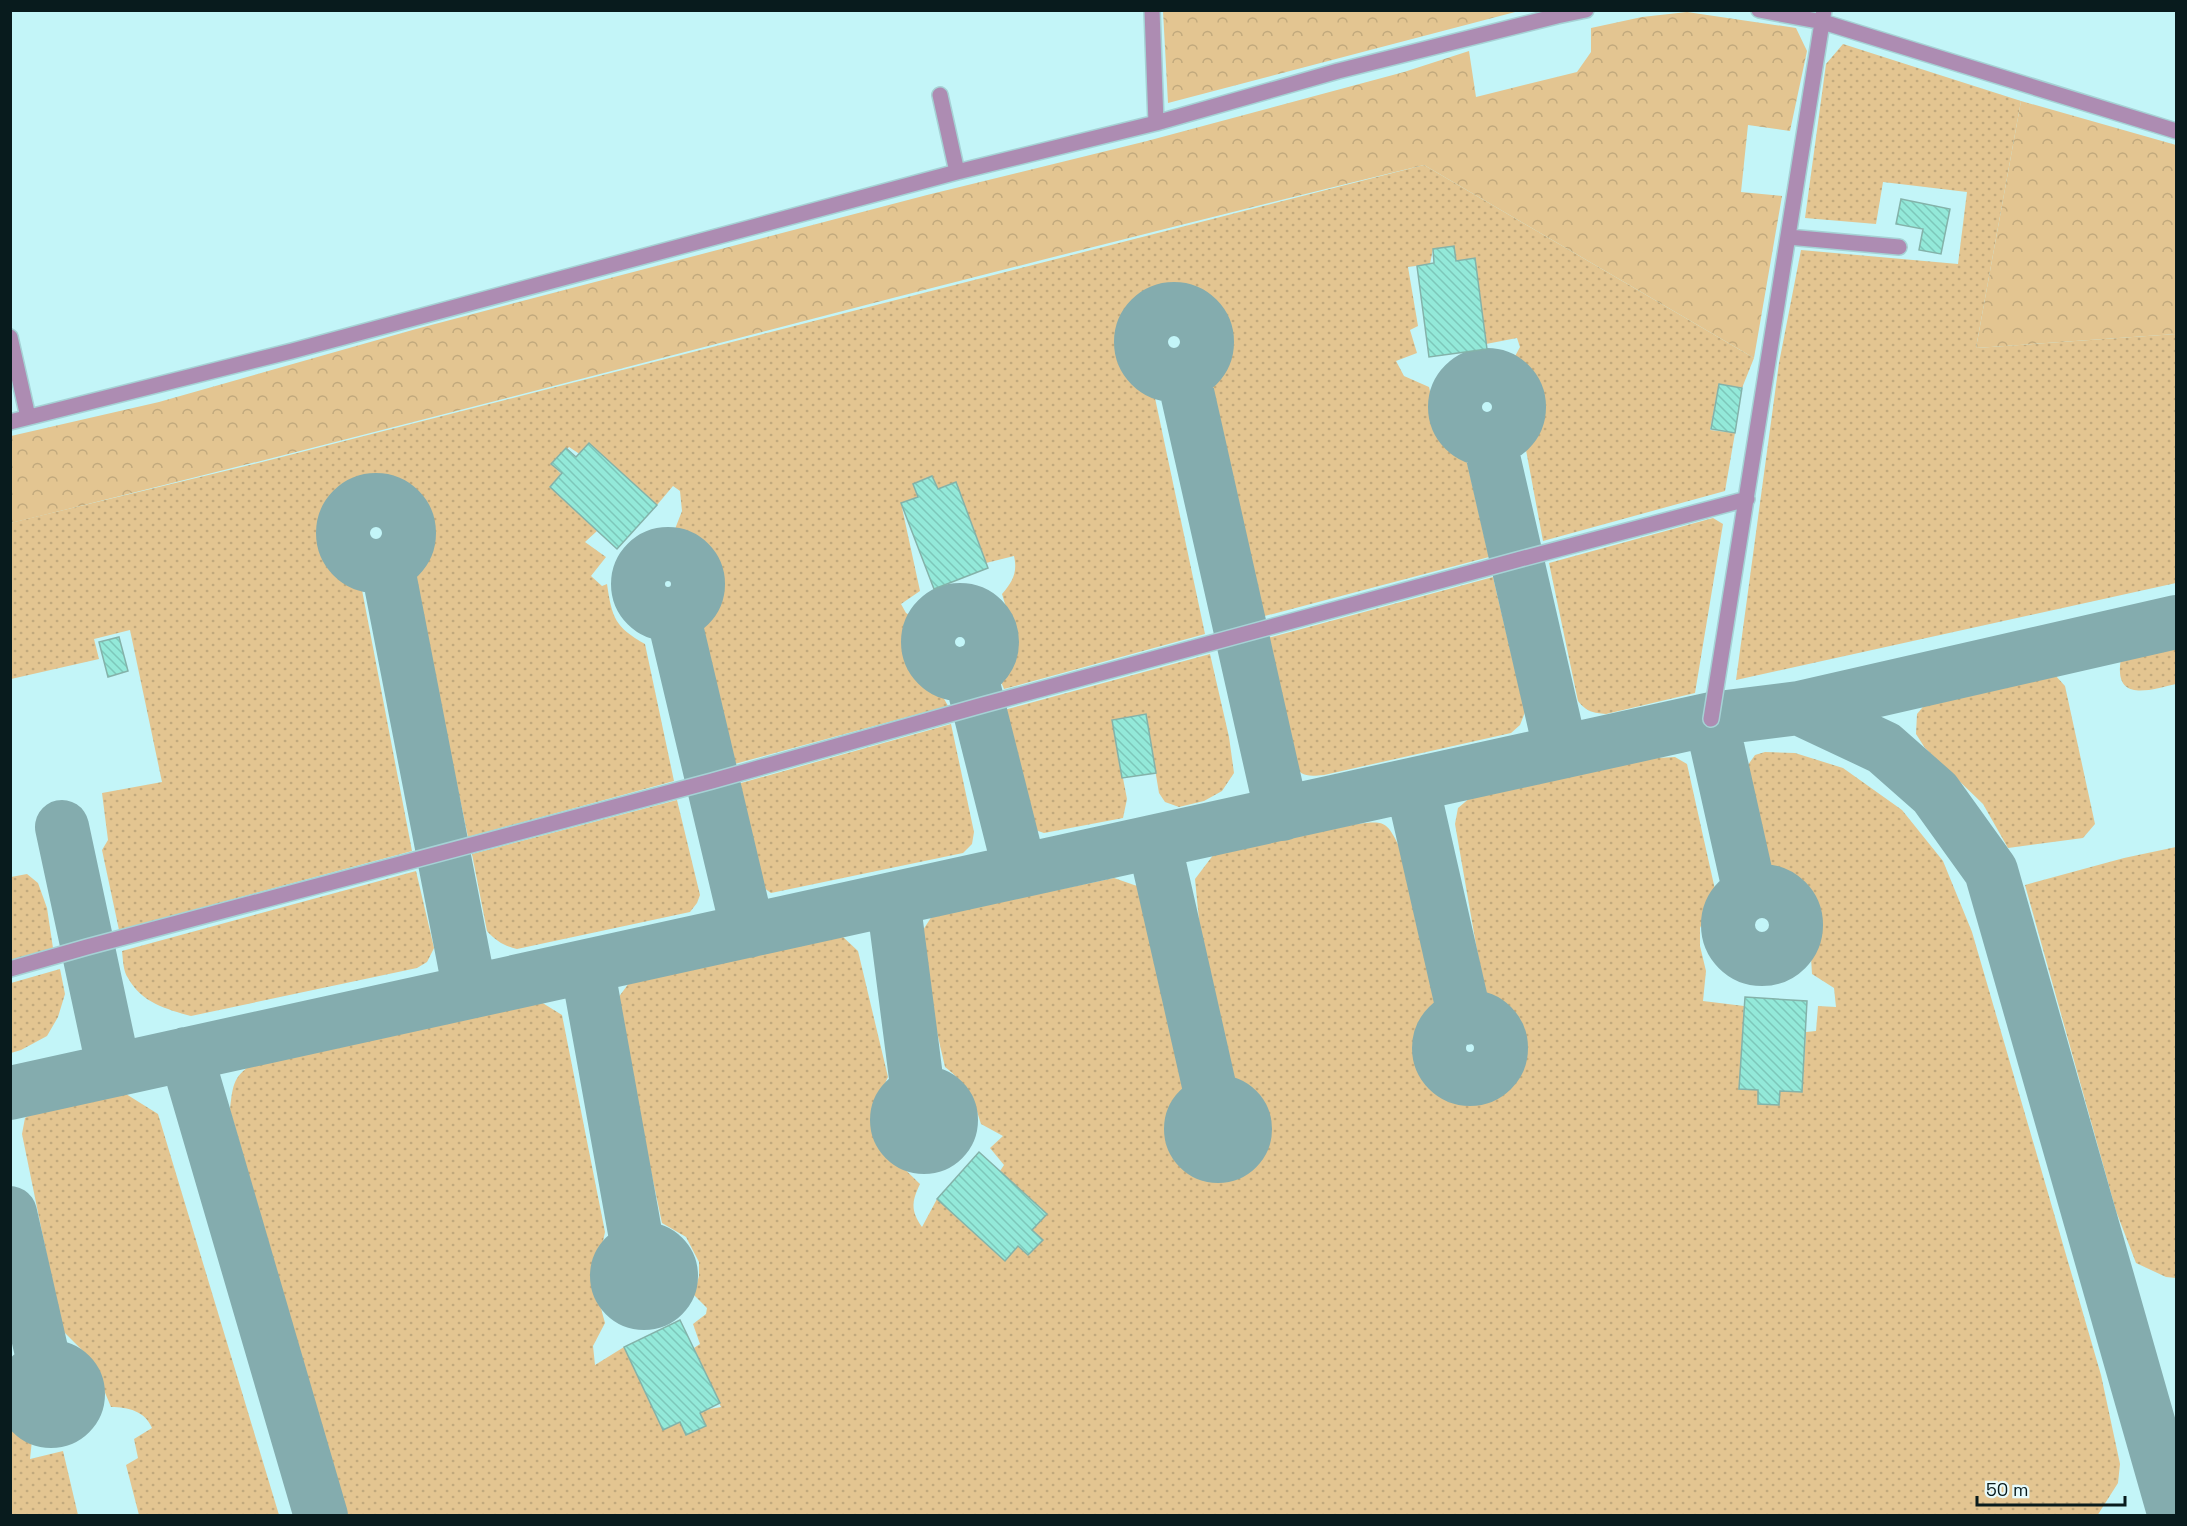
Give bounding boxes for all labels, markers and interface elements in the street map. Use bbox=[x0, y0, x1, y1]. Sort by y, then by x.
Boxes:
scale bar bbox=[1977, 1469, 2126, 1507]
text: 50 m bbox=[1986, 1478, 2028, 1501]

